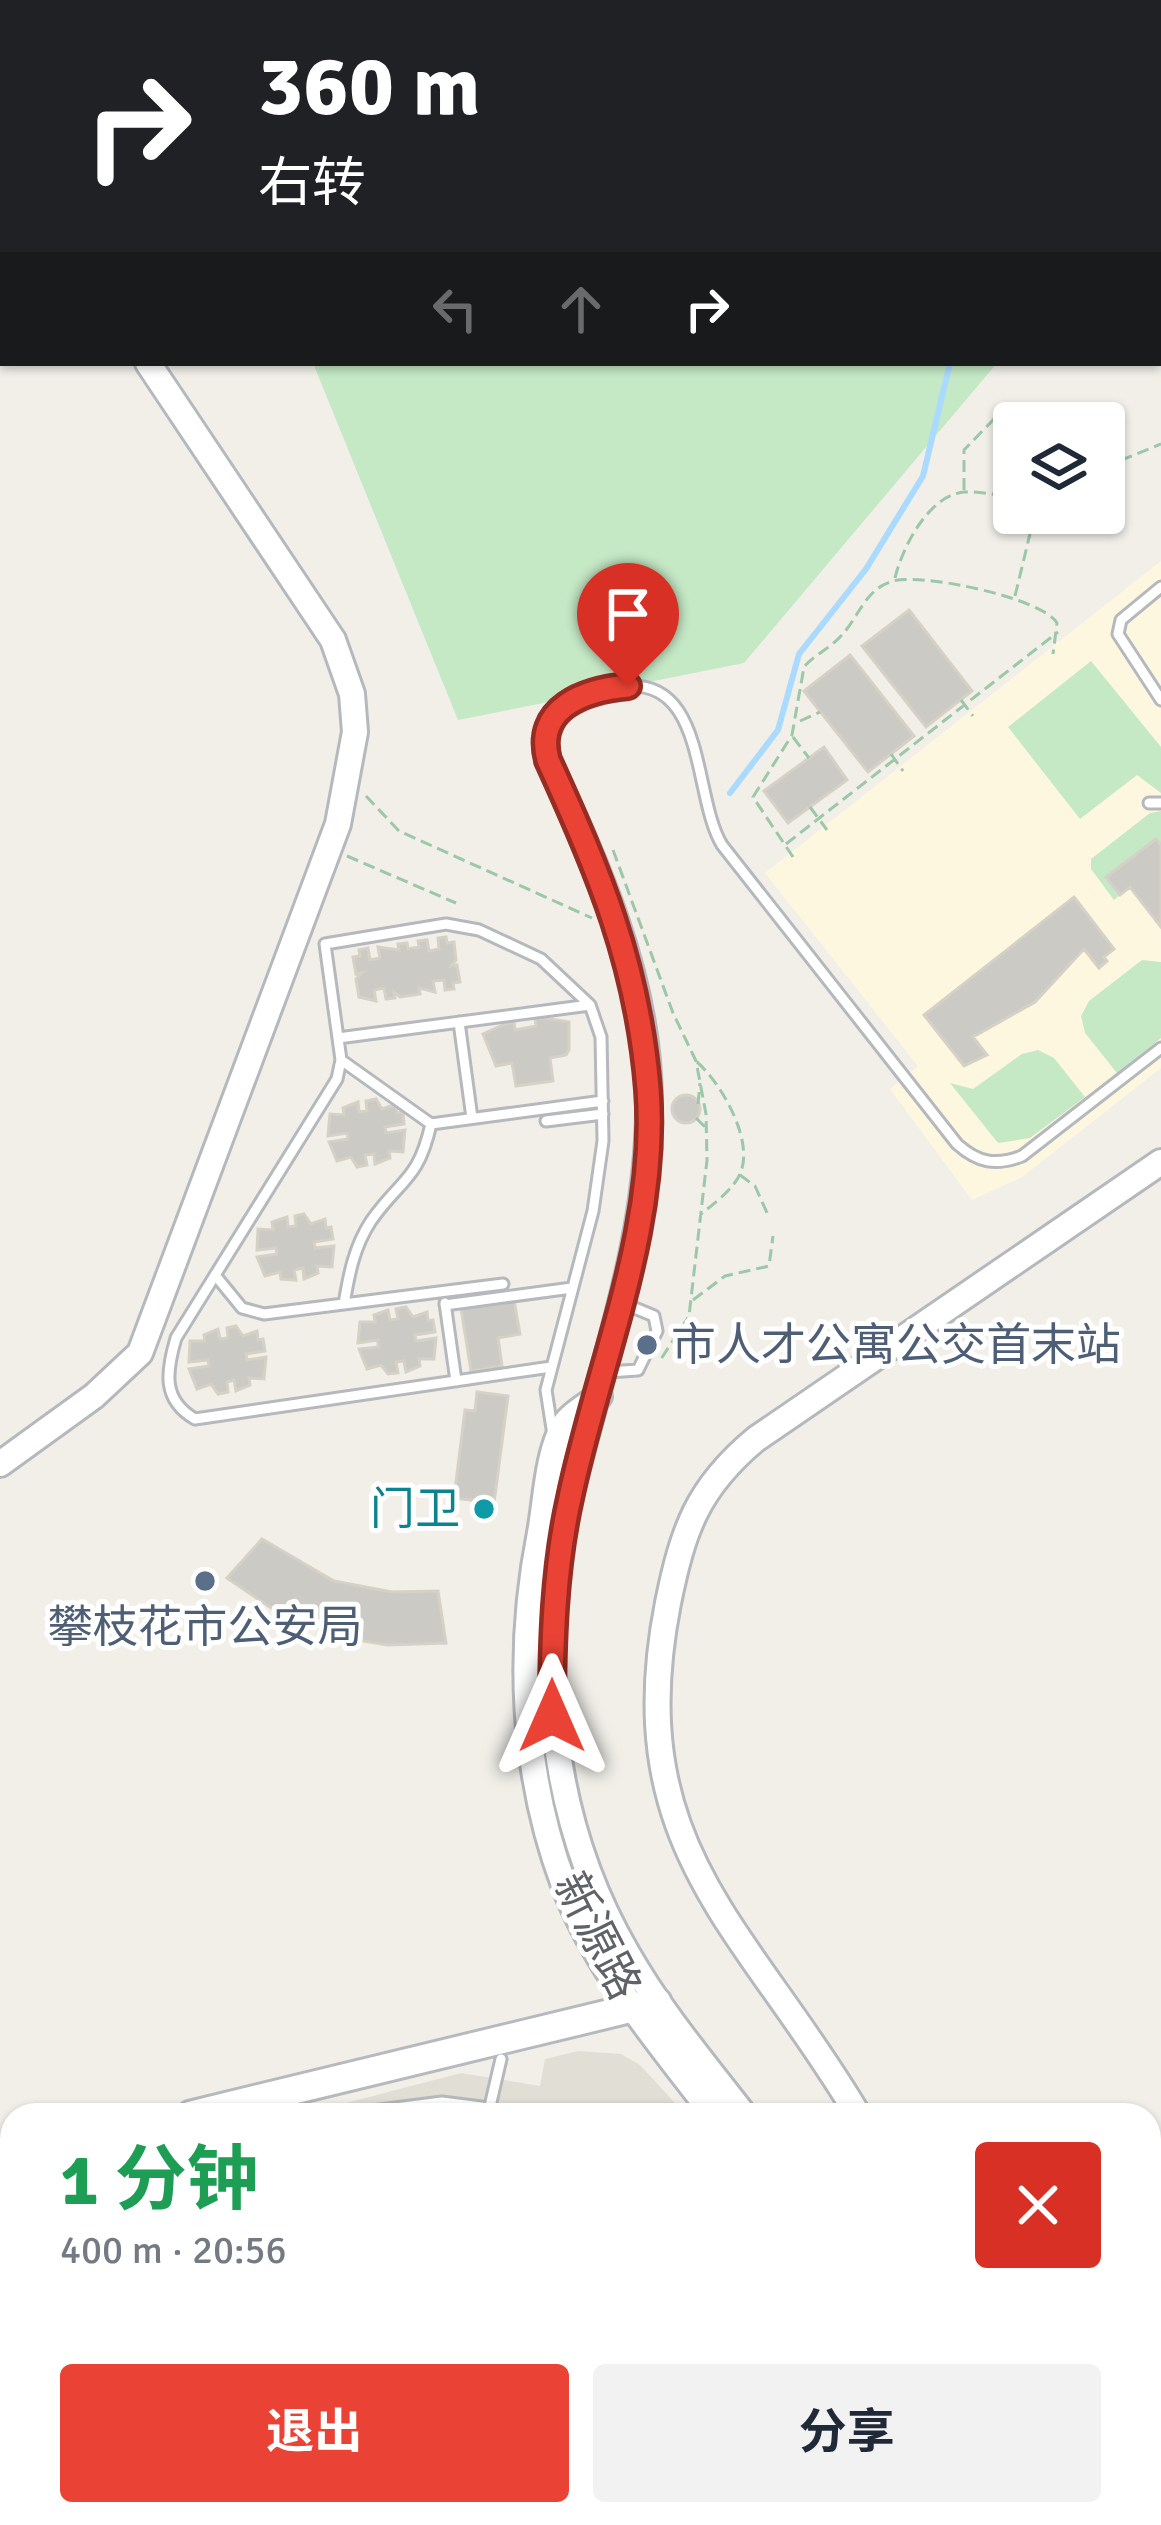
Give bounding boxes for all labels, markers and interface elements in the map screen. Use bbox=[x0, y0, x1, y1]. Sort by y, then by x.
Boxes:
text: 360 m bbox=[258, 35, 480, 139]
icon: right bbox=[60, 48, 216, 204]
text: 右转 bbox=[258, 150, 366, 217]
icon: left bbox=[422, 276, 488, 342]
icon: ahead bbox=[548, 276, 614, 342]
icon: right bbox=[674, 276, 740, 342]
map controls bbox=[993, 402, 1125, 534]
button: layers bbox=[993, 402, 1125, 534]
pin bbox=[577, 563, 679, 686]
icon: arrive bbox=[595, 581, 661, 647]
place label: 市人才公寓公交首末站 bbox=[671, 1318, 1121, 1373]
marker: 市人才公寓公交首末站 bbox=[634, 1332, 660, 1358]
place label: 门卫 bbox=[370, 1482, 460, 1537]
marker: 门卫 bbox=[471, 1496, 497, 1522]
marker: 攀枝花市公安局 bbox=[192, 1568, 218, 1594]
place label: 攀枝花市公安局 bbox=[47, 1600, 363, 1655]
position arrow bbox=[489, 1653, 615, 1779]
street label: 新源路 bbox=[542, 1863, 652, 2009]
text: 1 分钟 bbox=[60, 2136, 259, 2225]
button: close bbox=[975, 2142, 1101, 2268]
text: 400 m · 20:56 bbox=[60, 2226, 287, 2274]
button: 退出 bbox=[60, 2364, 569, 2502]
button: 分享 bbox=[593, 2364, 1101, 2502]

